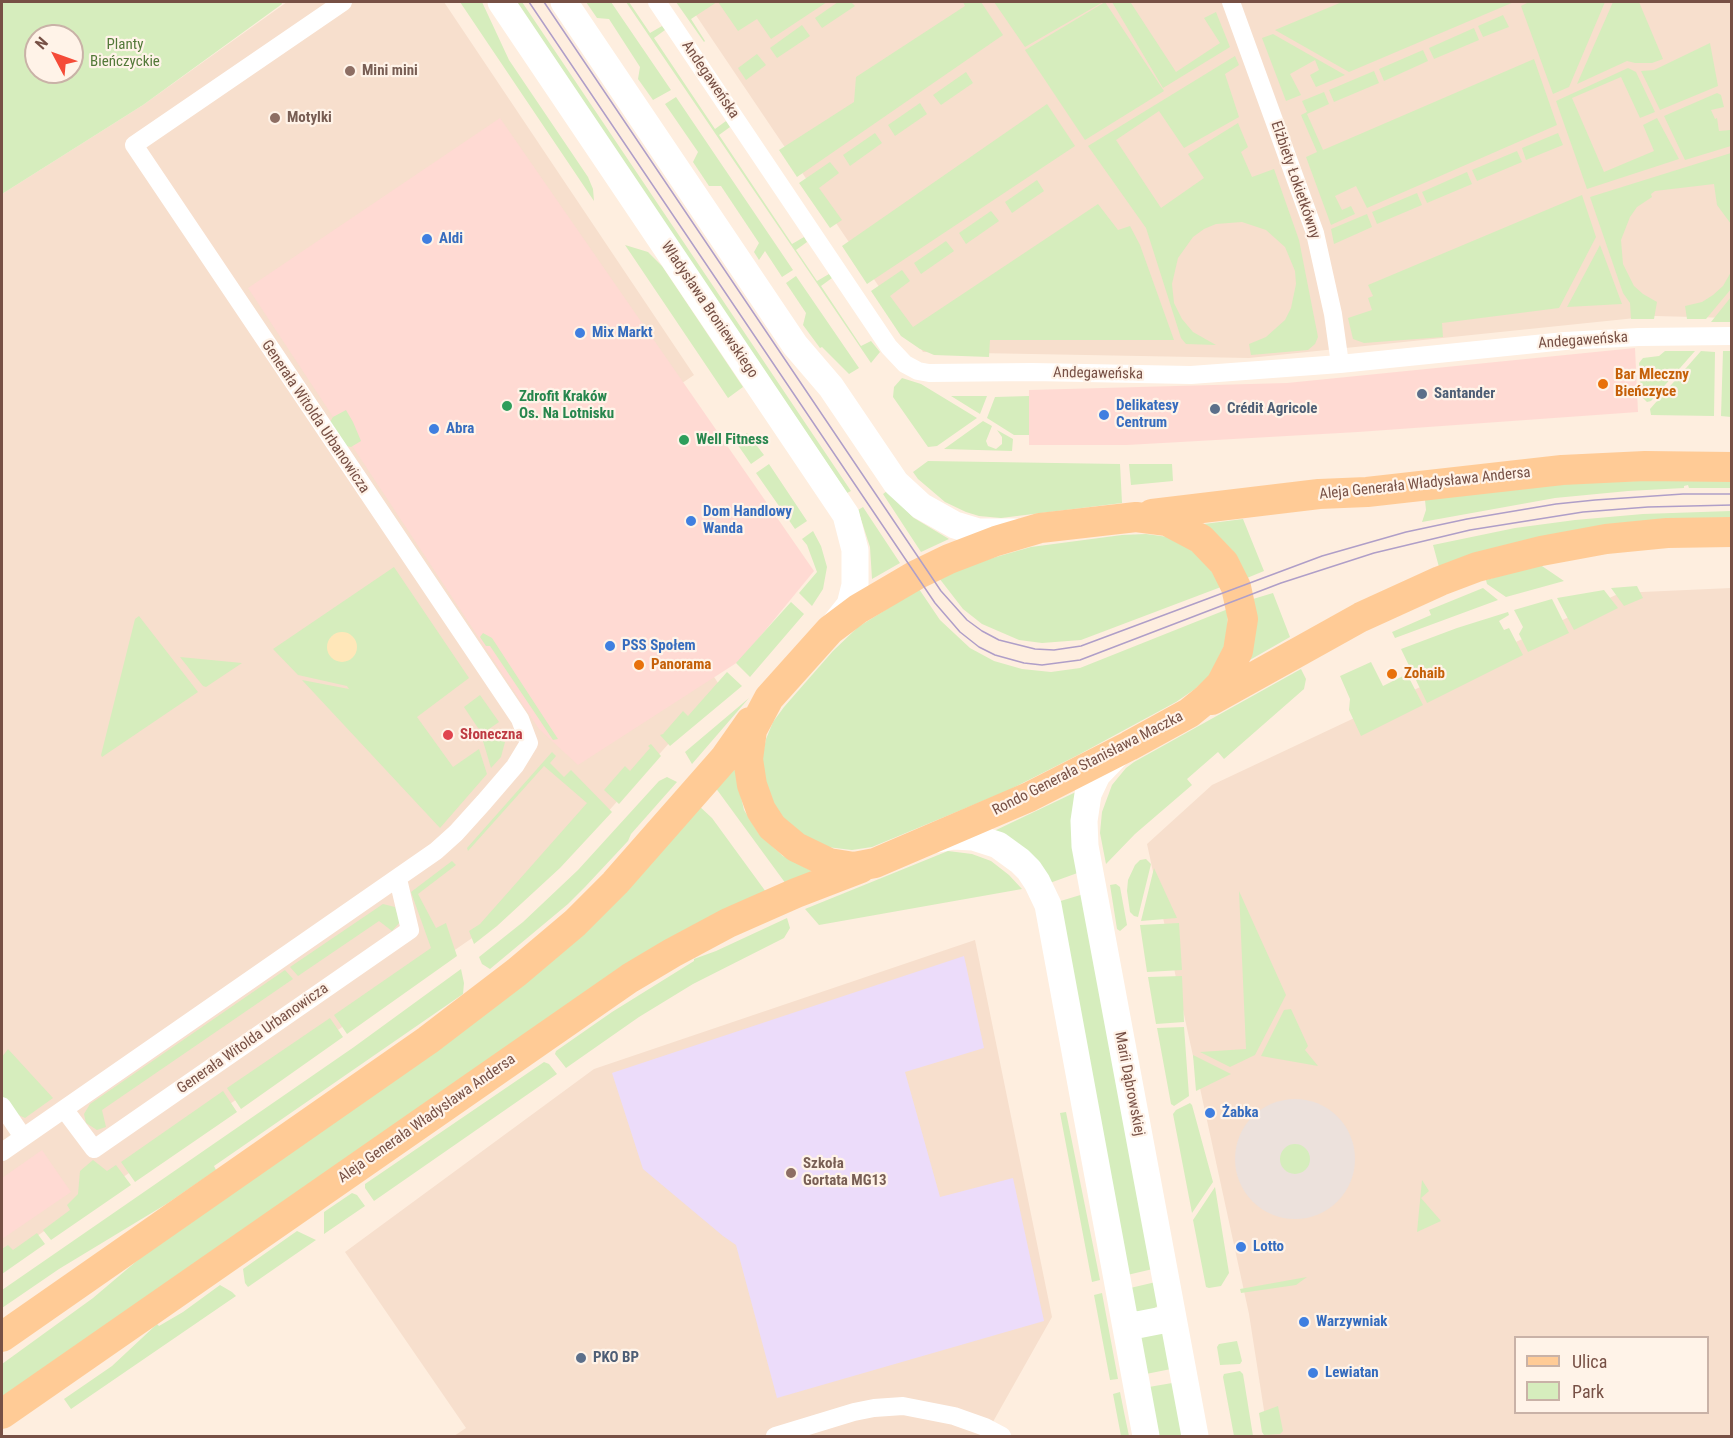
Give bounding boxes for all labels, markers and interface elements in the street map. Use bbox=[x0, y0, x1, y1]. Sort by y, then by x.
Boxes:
north arrow bbox=[24, 24, 84, 84]
text: N bbox=[31, 33, 52, 53]
park label: Planty Bieńczyckie bbox=[90, 36, 160, 71]
street label: Andegaweńska bbox=[677, 38, 743, 122]
place label: Mini mini bbox=[362, 62, 418, 80]
marker: Mini mini bbox=[343, 64, 357, 78]
place label: Motylki bbox=[287, 109, 332, 127]
marker: Motylki bbox=[268, 111, 282, 125]
street label: Elżbiety Łokietkówny bbox=[1266, 119, 1324, 241]
place label: Aldi bbox=[439, 230, 463, 248]
marker: Aldi bbox=[420, 232, 434, 246]
street label: Władysława Broniewskiego bbox=[657, 238, 761, 382]
place label: Mix Markt bbox=[592, 324, 653, 342]
marker: Mix Markt bbox=[573, 326, 587, 340]
street label: Andegaweńska bbox=[1538, 329, 1628, 353]
street label: Generała Witolda Urbanowicza bbox=[257, 337, 373, 497]
street label: Andegaweńska bbox=[1053, 364, 1143, 384]
place label: Bar Mleczny Bieńczyce bbox=[1615, 366, 1689, 401]
marker: Bar Mleczny Bieńczyce bbox=[1596, 377, 1610, 391]
place label: Santander bbox=[1434, 385, 1495, 403]
marker: Santander bbox=[1415, 387, 1429, 401]
place label: Zdrofit Kraków Os. Na Lotnisku bbox=[519, 388, 614, 423]
place label: Delikatesy Centrum bbox=[1116, 397, 1179, 432]
marker: Zdrofit Kraków Os. Na Lotnisku bbox=[500, 399, 514, 413]
place label: Crédit Agricole bbox=[1227, 400, 1317, 418]
marker: Crédit Agricole bbox=[1208, 402, 1222, 416]
marker: Delikatesy Centrum bbox=[1097, 408, 1111, 422]
place label: Abra bbox=[446, 420, 474, 438]
marker: Abra bbox=[427, 422, 441, 436]
place label: Well Fitness bbox=[696, 431, 769, 449]
marker: Well Fitness bbox=[677, 433, 691, 447]
street label: Aleja Generała Władysława Andersa bbox=[1318, 464, 1532, 504]
place label: Dom Handlowy Wanda bbox=[703, 503, 792, 538]
marker: Dom Handlowy Wanda bbox=[684, 514, 698, 528]
place label: PSS Społem bbox=[622, 637, 696, 655]
marker: PSS Społem bbox=[603, 639, 617, 653]
place label: Panorama bbox=[651, 656, 711, 674]
marker: Panorama bbox=[632, 658, 646, 672]
place label: Zohaib bbox=[1404, 665, 1445, 683]
marker: Zohaib bbox=[1385, 667, 1399, 681]
street label: Rondo Generała Stanisława Maczka bbox=[990, 708, 1186, 820]
place label: Słoneczna bbox=[460, 726, 523, 744]
marker: Słoneczna bbox=[441, 728, 455, 742]
street label: Generała Witolda Urbanowicza bbox=[174, 980, 332, 1098]
street label: Marii Dąbrowskiej bbox=[1110, 1030, 1148, 1138]
street label: Aleja Generała Władysława Andersa bbox=[335, 1051, 519, 1187]
place label: Żabka bbox=[1222, 1104, 1259, 1122]
marker: Żabka bbox=[1203, 1106, 1217, 1120]
place label: Szkoła Gortata MG13 bbox=[803, 1155, 887, 1190]
marker: Szkoła Gortata MG13 bbox=[784, 1166, 798, 1180]
place label: Lotto bbox=[1253, 1238, 1284, 1256]
marker: Lotto bbox=[1234, 1240, 1248, 1254]
place label: Warzywniak bbox=[1316, 1313, 1387, 1331]
marker: Warzywniak bbox=[1297, 1315, 1311, 1329]
legend bbox=[1514, 1336, 1709, 1414]
place label: PKO BP bbox=[593, 1349, 639, 1367]
marker: PKO BP bbox=[574, 1351, 588, 1365]
text: Ulica bbox=[1572, 1351, 1607, 1372]
place label: Lewiatan bbox=[1325, 1364, 1379, 1382]
marker: Lewiatan bbox=[1306, 1366, 1320, 1380]
text: Park bbox=[1572, 1381, 1604, 1402]

